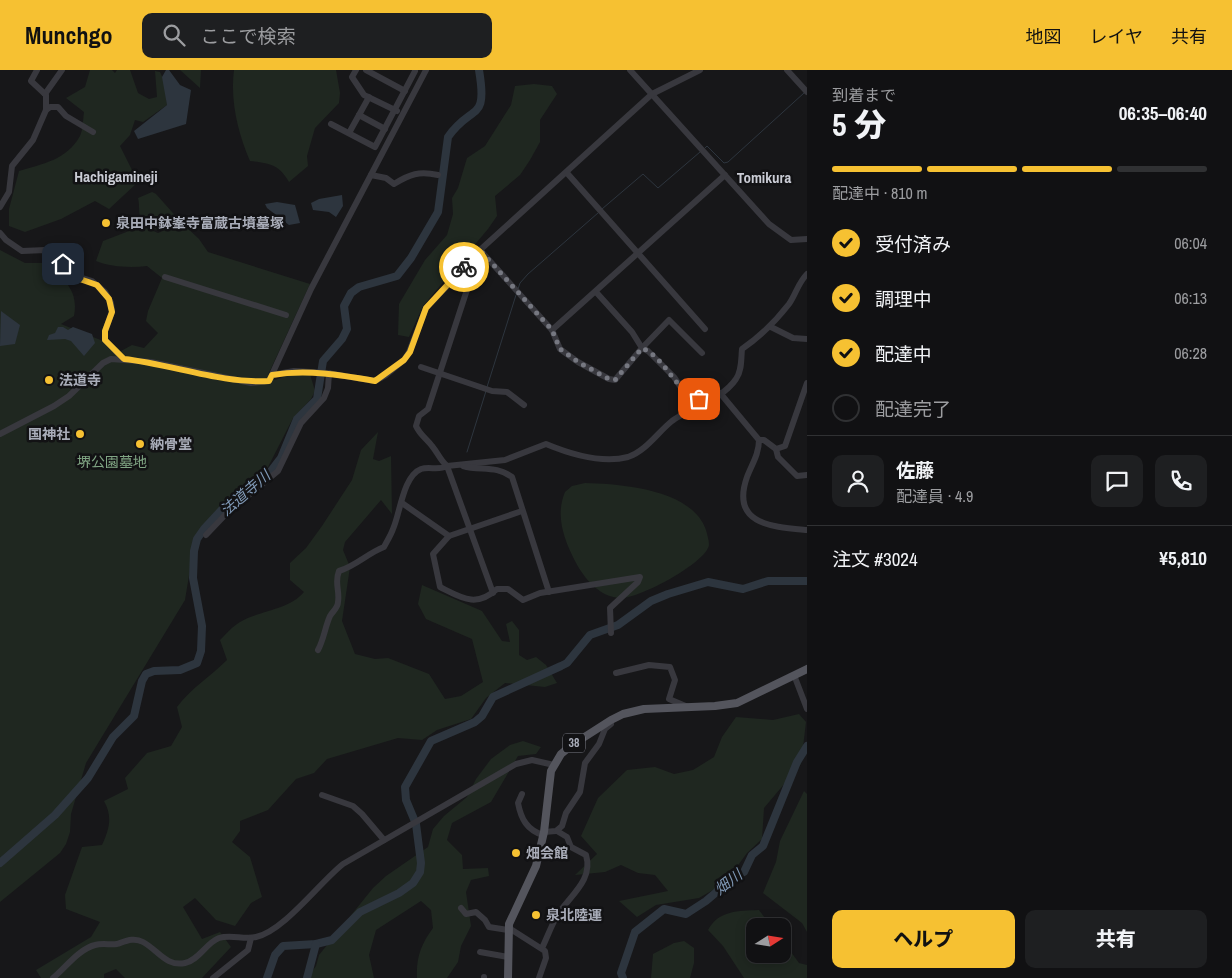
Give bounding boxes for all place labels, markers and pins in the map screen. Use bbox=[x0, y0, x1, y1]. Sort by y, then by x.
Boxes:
place label: 泉田中鉢峯寺富蔵古墳墓塚 bbox=[116, 214, 284, 232]
marker: 泉田中鉢峯寺富蔵古墳墓塚 bbox=[100, 217, 112, 229]
pin bbox=[42, 243, 84, 285]
place label: 法道寺 bbox=[59, 371, 101, 389]
marker: 法道寺 bbox=[43, 374, 55, 386]
pin bbox=[678, 378, 720, 420]
place label: 国神社 bbox=[28, 425, 70, 443]
marker: 国神社 bbox=[74, 428, 86, 440]
place label: 納骨堂 bbox=[150, 435, 192, 453]
marker: 納骨堂 bbox=[134, 438, 146, 450]
place label: 畑会館 bbox=[526, 844, 568, 862]
marker: 畑会館 bbox=[510, 847, 522, 859]
place label: 泉北陸運 bbox=[546, 906, 602, 924]
marker: 泉北陸運 bbox=[530, 909, 542, 921]

